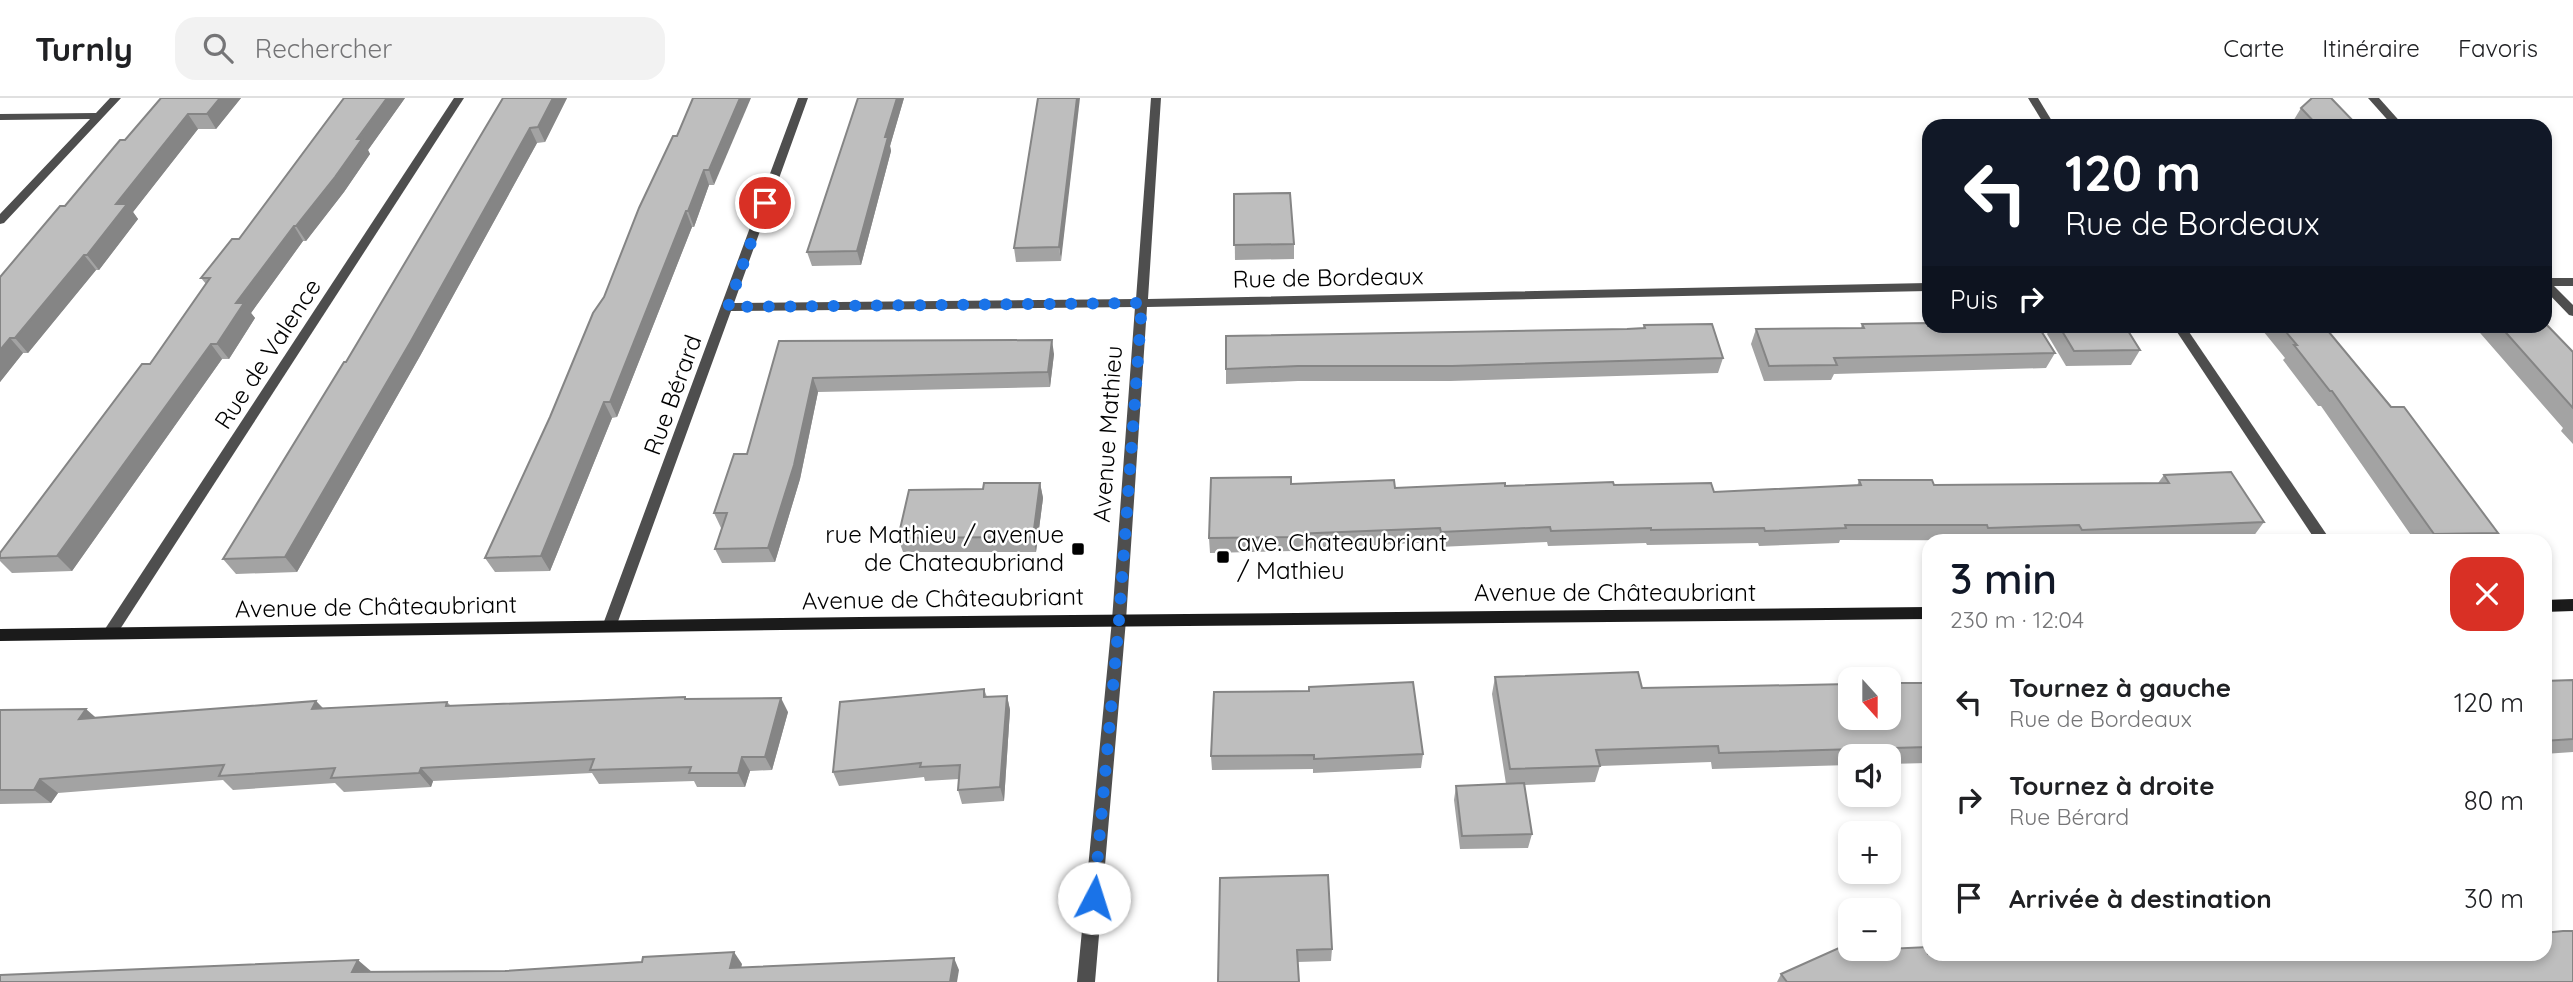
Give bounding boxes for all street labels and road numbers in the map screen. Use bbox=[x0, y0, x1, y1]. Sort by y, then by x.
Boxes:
street label: Rue de Bordeaux bbox=[1232, 260, 1424, 294]
street label: Rue de Valence bbox=[207, 273, 327, 434]
street label: Rue Bérard bbox=[636, 331, 708, 459]
street label: Avenue Mathieu bbox=[1086, 345, 1128, 523]
street label: Avenue de Châteaubriant bbox=[1474, 577, 1756, 607]
street label: Avenue de Châteaubriant bbox=[802, 581, 1084, 615]
street label: Avenue de Châteaubriant bbox=[235, 589, 517, 623]

